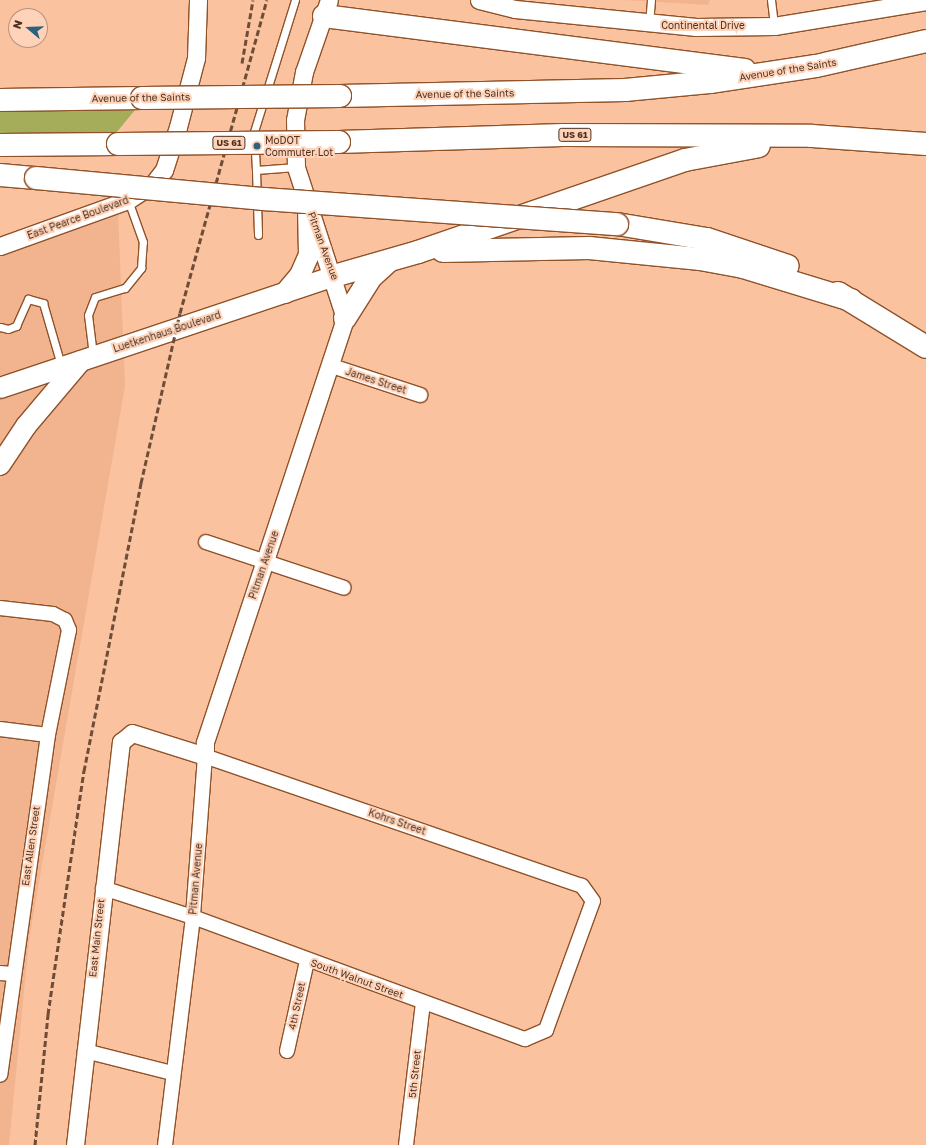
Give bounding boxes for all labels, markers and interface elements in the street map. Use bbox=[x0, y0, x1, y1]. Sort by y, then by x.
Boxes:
north arrow bbox=[8, 8, 48, 48]
text: N bbox=[10, 18, 25, 30]
street label: Continental Drive bbox=[661, 20, 745, 32]
street label: Avenue of the Saints bbox=[738, 56, 838, 84]
street label: Avenue of the Saints bbox=[416, 87, 514, 101]
street label: Avenue of the Saints bbox=[92, 91, 190, 105]
road number: US 61 bbox=[558, 128, 592, 142]
place label: MoDOT Commuter Lot bbox=[265, 134, 333, 158]
road number: US 61 bbox=[212, 136, 246, 150]
marker: MoDOT Commuter Lot bbox=[252, 141, 262, 151]
street label: East Pearce Boulevard bbox=[26, 194, 130, 242]
street label: Pitman Avenue bbox=[305, 210, 341, 282]
street label: Luetkenhaus Boulevard bbox=[112, 309, 222, 355]
street label: James Street bbox=[344, 366, 408, 396]
street label: Pitman Avenue bbox=[247, 529, 281, 601]
street label: East Allen Street bbox=[19, 805, 43, 887]
street label: Kohrs Street bbox=[367, 807, 427, 837]
street label: Pitman Avenue bbox=[187, 843, 205, 915]
street label: East Main Street bbox=[87, 898, 107, 978]
street label: South Walnut Street bbox=[309, 957, 405, 1001]
street label: 4th Street bbox=[286, 981, 308, 1031]
street label: 5th Street bbox=[407, 1049, 423, 1099]

